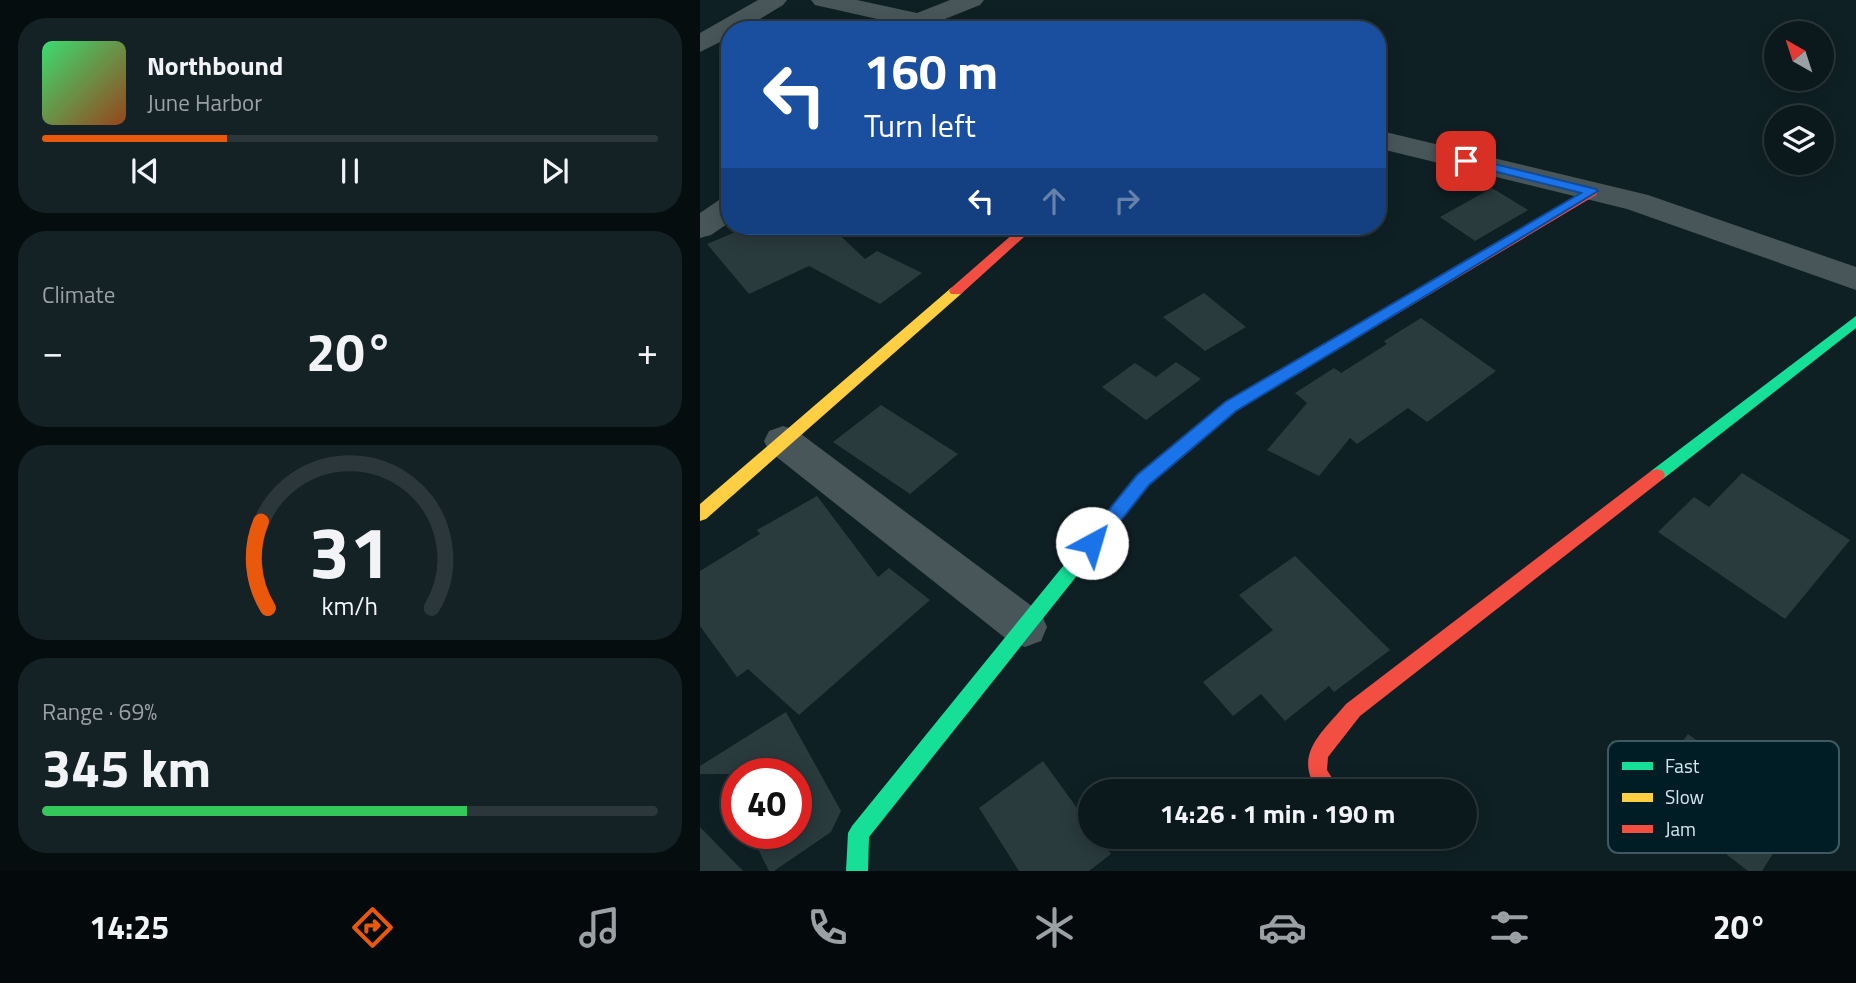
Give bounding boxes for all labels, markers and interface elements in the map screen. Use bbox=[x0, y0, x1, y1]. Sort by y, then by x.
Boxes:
north arrow bbox=[1764, 21, 1834, 91]
map controls bbox=[1764, 21, 1834, 175]
text: 160 m bbox=[864, 33, 998, 108]
text: Northbound bbox=[147, 46, 283, 85]
icon: left bbox=[749, 49, 840, 140]
text: June Harbor bbox=[147, 85, 262, 120]
text: Turn left bbox=[864, 101, 976, 149]
button: layers bbox=[1764, 105, 1834, 175]
pin bbox=[1436, 131, 1496, 191]
icon: arrive bbox=[1447, 142, 1485, 180]
icon: previous bbox=[126, 152, 164, 190]
icon: pause bbox=[331, 152, 369, 190]
icon: next bbox=[536, 152, 574, 190]
icon: left bbox=[962, 182, 1000, 220]
icon: ahead bbox=[1035, 182, 1073, 220]
icon: right bbox=[1108, 182, 1146, 220]
text: Climate bbox=[42, 277, 115, 312]
text: 20° bbox=[306, 312, 394, 391]
text: − bbox=[42, 322, 63, 380]
text: + bbox=[637, 322, 658, 380]
text: 31 bbox=[309, 497, 391, 607]
position arrow bbox=[1055, 506, 1129, 580]
text: km/h bbox=[322, 587, 378, 625]
text: Range · 69% bbox=[42, 694, 157, 729]
text: 345 km bbox=[42, 728, 211, 807]
legend bbox=[1608, 741, 1839, 853]
text: Fast bbox=[1665, 751, 1700, 780]
speed limit sign: 40 bbox=[721, 758, 812, 849]
text: Slow bbox=[1665, 782, 1704, 811]
text: 14:26 · 1 min · 190 m bbox=[1160, 794, 1395, 833]
text: Jam bbox=[1665, 814, 1696, 843]
text: 14:25 bbox=[89, 903, 169, 951]
icon: directions bbox=[348, 903, 397, 952]
icon: music bbox=[575, 903, 624, 952]
icon: phone bbox=[803, 903, 852, 952]
icon: climate bbox=[1030, 903, 1079, 952]
icon: car bbox=[1258, 903, 1307, 952]
icon: filters bbox=[1485, 903, 1534, 952]
text: 20° bbox=[1713, 903, 1767, 951]

